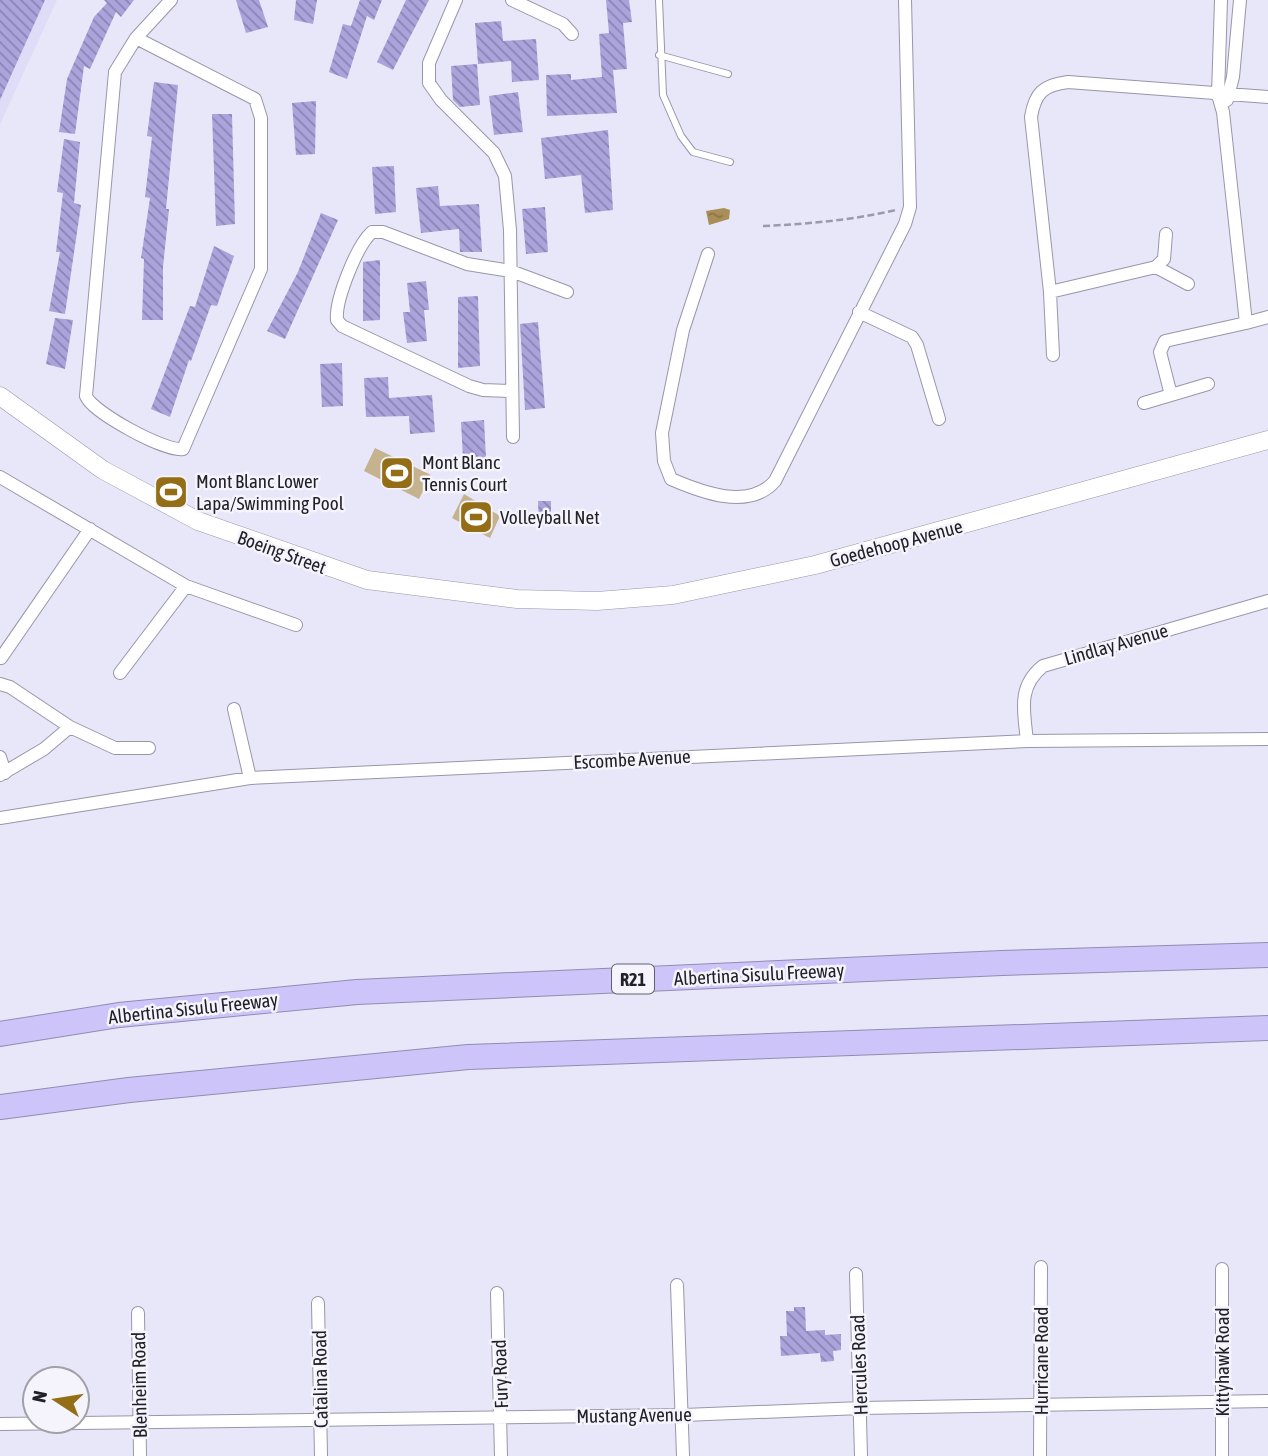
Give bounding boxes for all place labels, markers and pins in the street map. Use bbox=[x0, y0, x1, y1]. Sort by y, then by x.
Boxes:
place label: Mont Blanc Tennis Court bbox=[422, 451, 507, 495]
sports icon: Mont Blanc Tennis Court bbox=[378, 454, 416, 492]
place label: Mont Blanc Lower Lapa/Swimming Pool bbox=[196, 470, 344, 514]
sports icon: Mont Blanc Lower Lapa/Swimming Pool bbox=[152, 473, 190, 511]
sports icon: Volleyball Net bbox=[457, 498, 495, 536]
place label: Volleyball Net bbox=[500, 506, 600, 528]

